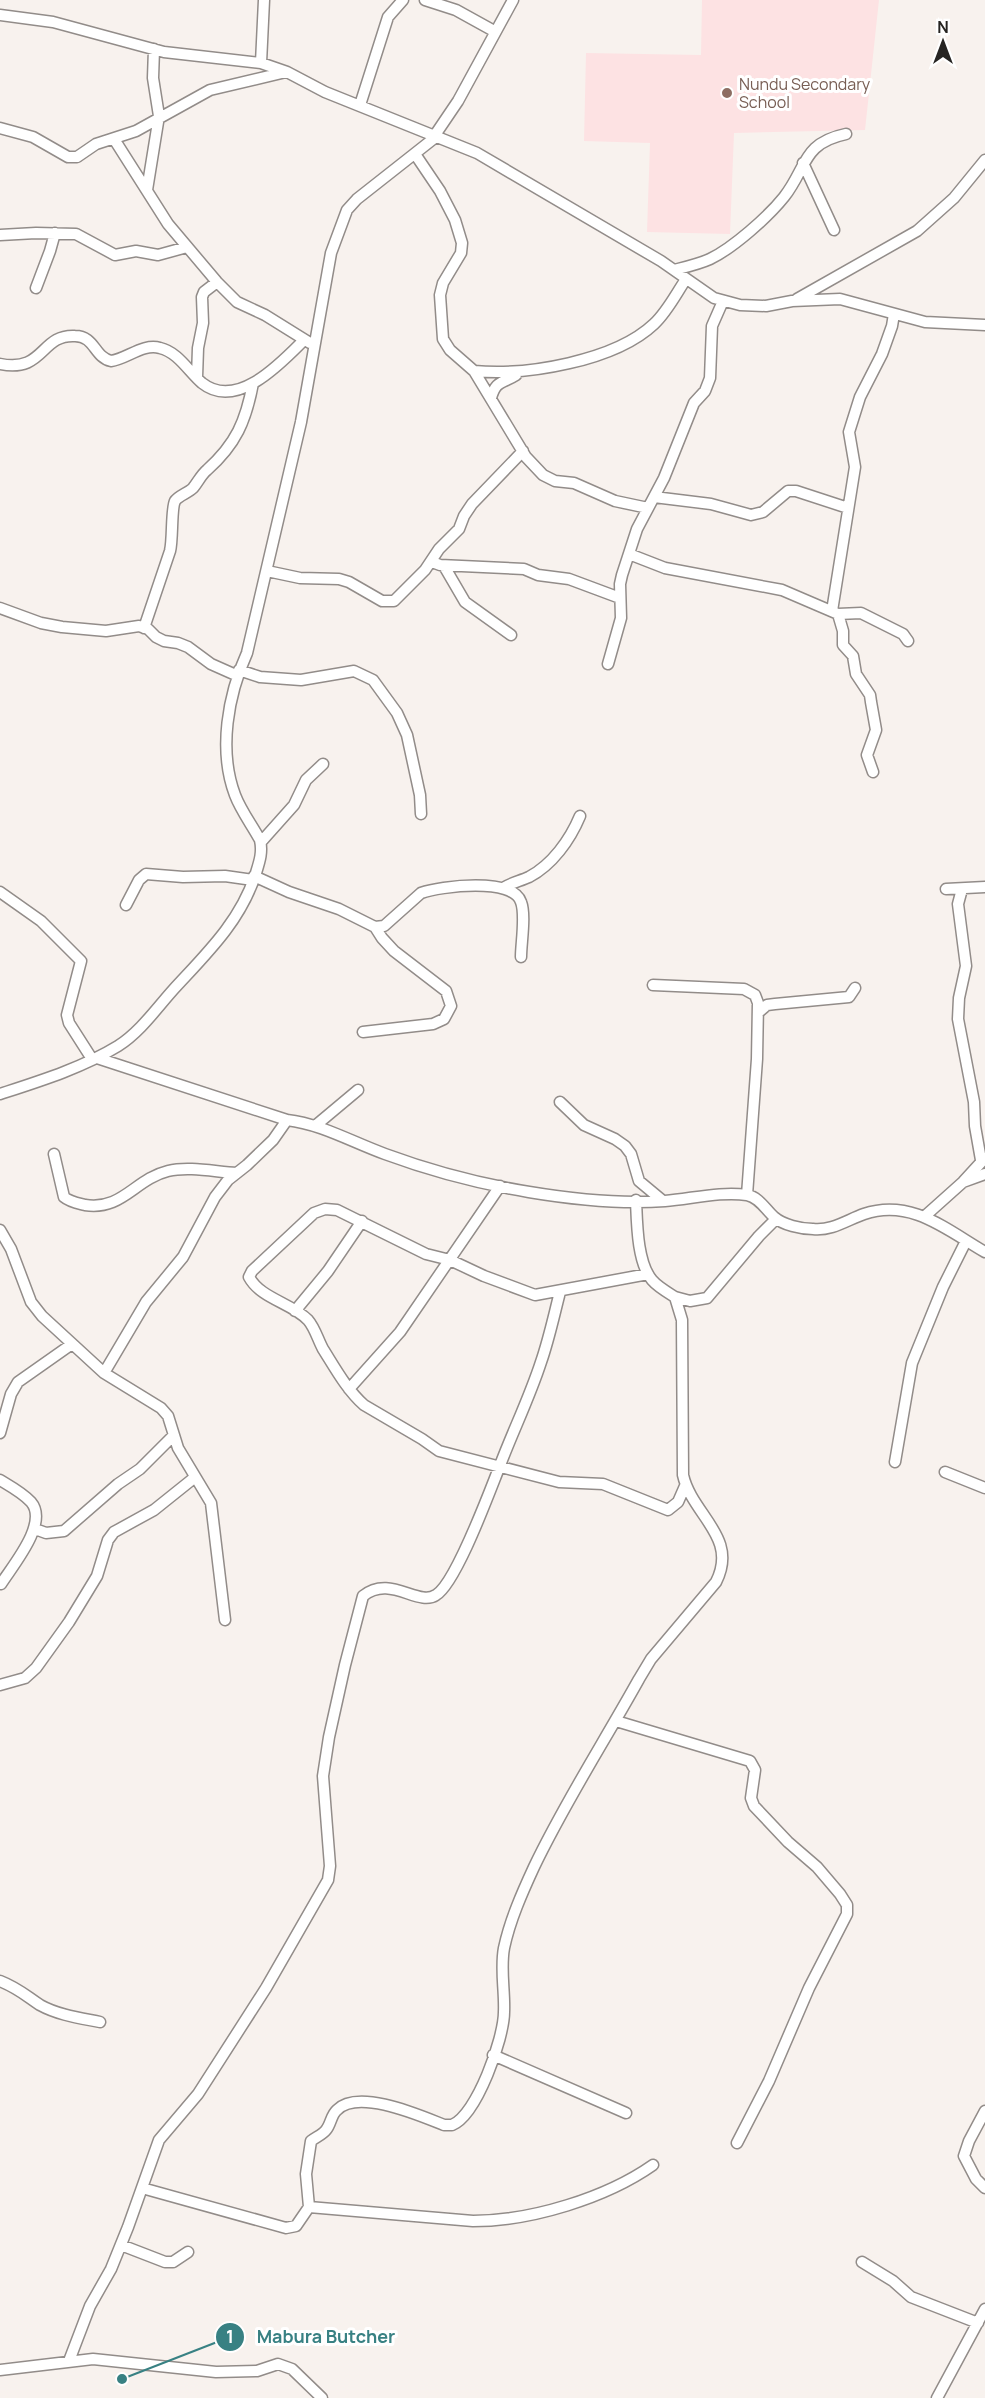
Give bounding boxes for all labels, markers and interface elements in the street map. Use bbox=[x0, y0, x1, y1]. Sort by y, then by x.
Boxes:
north arrow bbox=[913, 12, 973, 72]
text: N bbox=[937, 16, 949, 38]
place label: Nundu Secondary School bbox=[739, 73, 871, 113]
marker: Nundu Secondary School bbox=[720, 86, 734, 100]
callout: Mabura Butcher bbox=[215, 2319, 408, 2355]
text: 1 bbox=[226, 2324, 234, 2348]
text: Mabura Butcher bbox=[257, 2324, 395, 2348]

